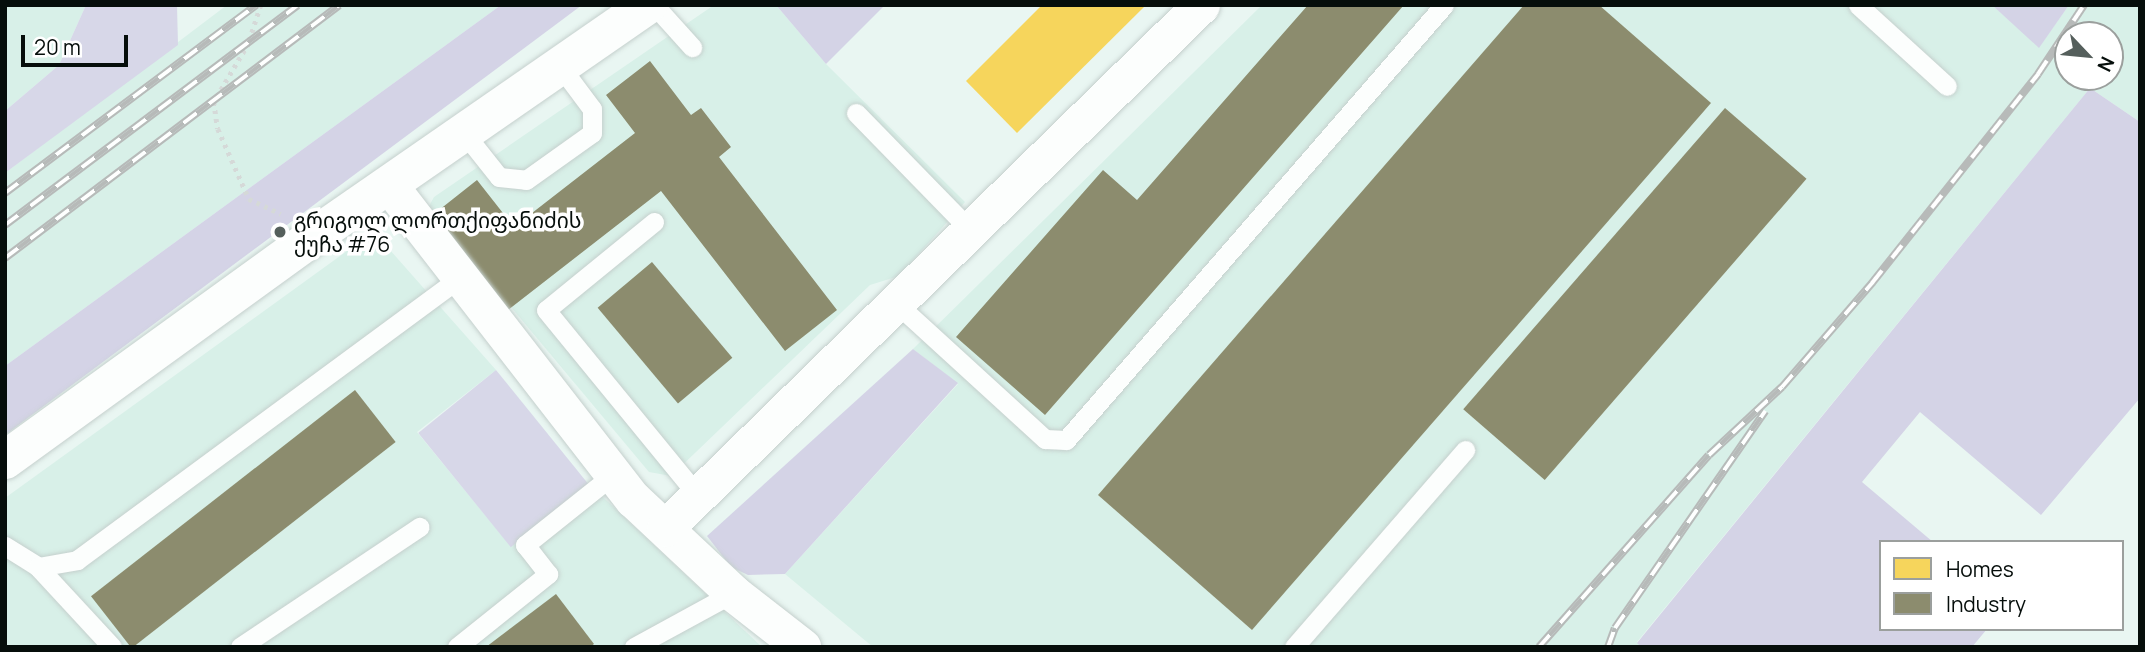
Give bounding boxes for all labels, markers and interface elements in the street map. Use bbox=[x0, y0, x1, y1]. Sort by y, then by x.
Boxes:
scale bar bbox=[24, 21, 131, 65]
north arrow bbox=[2054, 21, 2124, 91]
text: 20 m bbox=[34, 33, 81, 61]
text: N bbox=[2091, 52, 2121, 76]
place label: გრიგოლ ლორთქიფანიძის ქუჩა #76 bbox=[294, 207, 581, 257]
marker: გრიგოლ ლორთქიფანიძის ქუჩა #76 bbox=[272, 224, 288, 240]
legend bbox=[1879, 540, 2124, 631]
text: Homes bbox=[1946, 555, 2014, 583]
text: Industry bbox=[1946, 590, 2026, 618]

